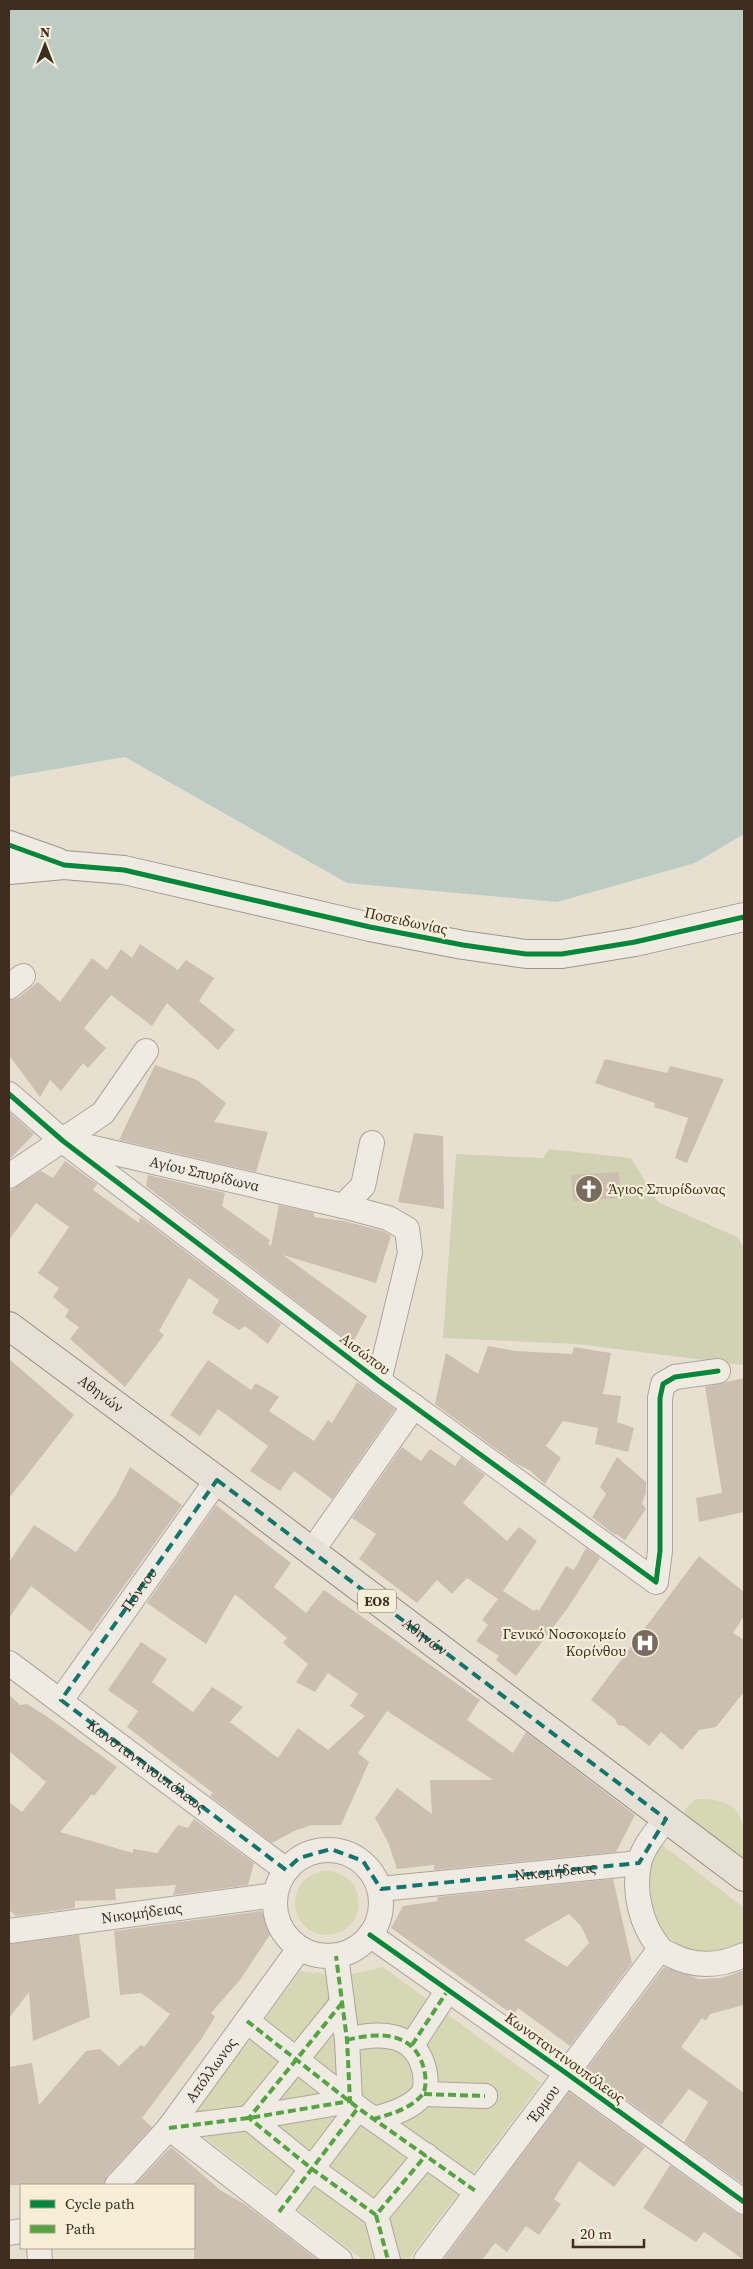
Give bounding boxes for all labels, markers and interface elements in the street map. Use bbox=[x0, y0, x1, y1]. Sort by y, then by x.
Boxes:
north arrow bbox=[20, 20, 70, 70]
text: N bbox=[40, 22, 50, 42]
street label: Ποσειδωνίας bbox=[362, 901, 450, 940]
street label: Αγίου Σπυρίδωνα bbox=[148, 1150, 262, 1196]
church icon: Άγιος Σπυρίδωνας bbox=[574, 1174, 604, 1204]
place label: Άγιος Σπυρίδωνας bbox=[608, 1178, 726, 1199]
street label: Αισώπου bbox=[336, 1328, 395, 1380]
street label: Αθηνών bbox=[74, 1370, 128, 1417]
street label: Πόντου bbox=[116, 1563, 162, 1616]
road number: ΕΟ8 bbox=[358, 1590, 396, 1612]
street label: Αθηνών bbox=[398, 1612, 452, 1660]
place label: Γενικό Νοσοκομείο Κορίνθου bbox=[503, 1623, 626, 1661]
hospital icon: Γενικό Νοσοκομείο Κορίνθου bbox=[630, 1628, 660, 1658]
street label: Κωνσταντινουπόλεως bbox=[83, 1714, 211, 1817]
street label: Νικομήδειας bbox=[513, 1856, 597, 1885]
street label: Νικομήδειας bbox=[100, 1897, 184, 1928]
street label: Κωνσταντινουπόλεως bbox=[501, 2007, 630, 2109]
street label: Απόλλωνος bbox=[180, 2033, 242, 2106]
street label: Έρμου bbox=[521, 2080, 564, 2128]
legend bbox=[20, 2184, 195, 2249]
text: Cycle path bbox=[65, 2193, 135, 2214]
scale bar bbox=[573, 2216, 644, 2248]
text: Path bbox=[65, 2218, 95, 2239]
text: 20 m bbox=[580, 2223, 612, 2244]

